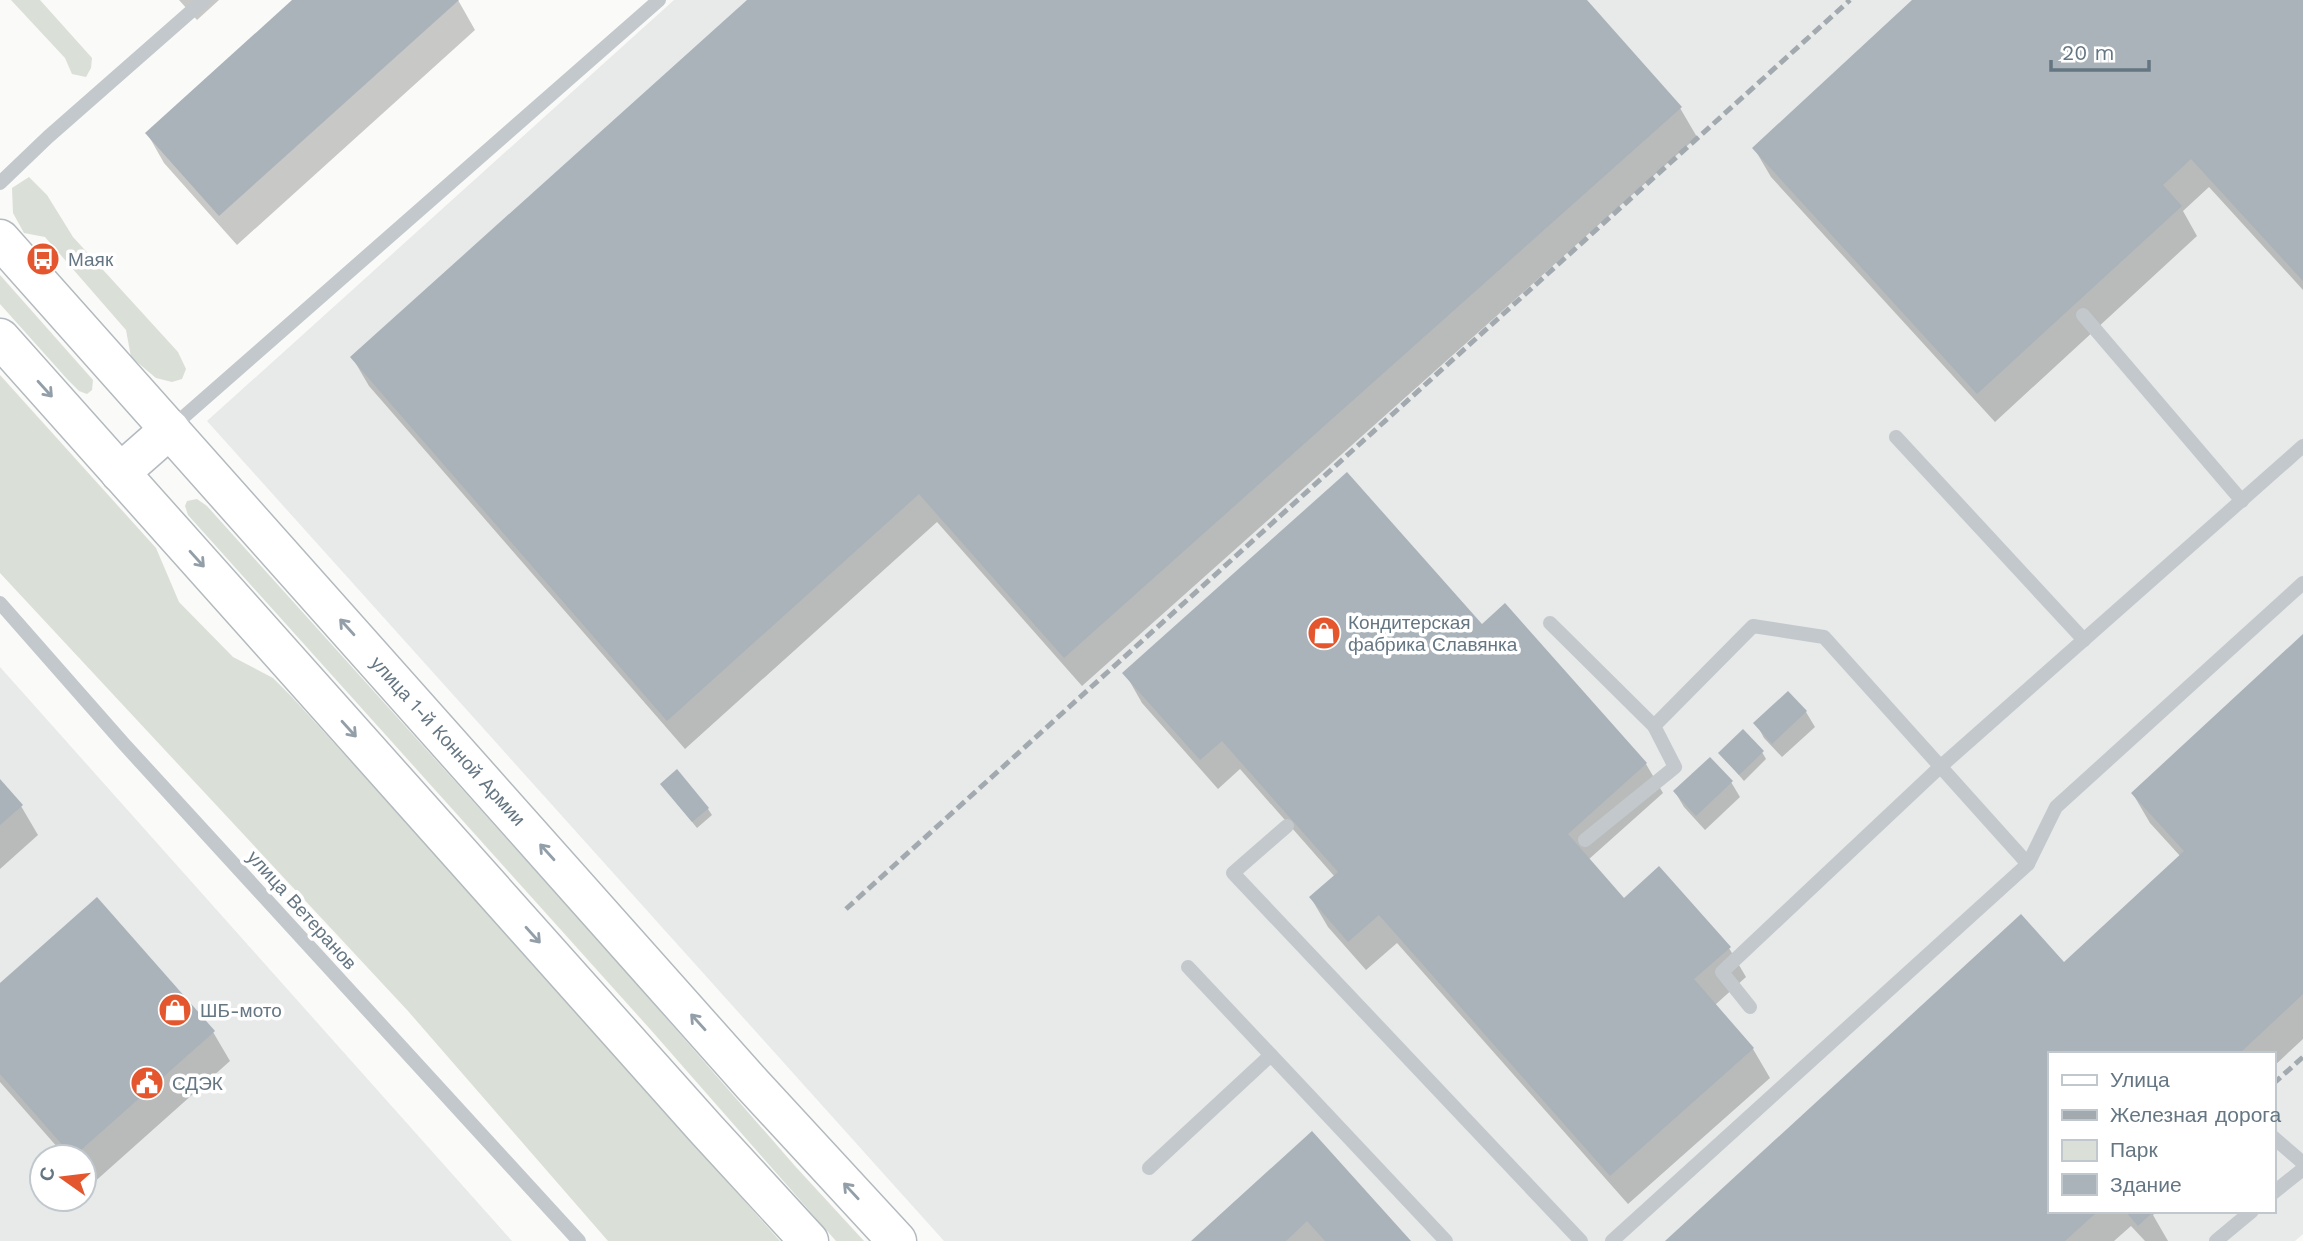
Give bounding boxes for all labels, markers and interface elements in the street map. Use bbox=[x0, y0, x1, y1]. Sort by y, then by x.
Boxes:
scale bar bbox=[2051, 28, 2149, 72]
text: 20 m bbox=[2062, 40, 2114, 65]
bus stop icon: Маяк bbox=[24, 240, 62, 278]
place label: Маяк bbox=[68, 248, 114, 271]
one-way arrow bbox=[37, 380, 54, 397]
one-way arrow bbox=[189, 550, 205, 568]
place label: Кондитерская фабрика Славянка bbox=[1348, 611, 1518, 656]
shop icon: Кондитерская фабрика Славянка bbox=[1305, 614, 1343, 652]
one-way arrow bbox=[339, 619, 355, 637]
street label: улица 1-й Конной Армии bbox=[366, 651, 530, 831]
one-way arrow bbox=[340, 720, 357, 737]
one-way arrow bbox=[539, 844, 555, 862]
street label: улица Ветеранов bbox=[242, 846, 362, 974]
one-way arrow bbox=[525, 926, 541, 944]
shop icon: ШБ-мото bbox=[156, 991, 194, 1029]
place label: ШБ-мото bbox=[200, 999, 282, 1022]
one-way arrow bbox=[690, 1014, 706, 1032]
legend bbox=[2048, 1052, 2275, 1213]
public building icon: СДЭК bbox=[128, 1064, 166, 1102]
text: Улица bbox=[2110, 1067, 2170, 1092]
place label: СДЭК bbox=[172, 1072, 223, 1095]
text: Железная дорога bbox=[2110, 1102, 2282, 1127]
text: Парк bbox=[2110, 1137, 2158, 1162]
north arrow bbox=[28, 1143, 98, 1213]
text: С bbox=[34, 1164, 60, 1183]
text: Здание bbox=[2110, 1172, 2182, 1197]
one-way arrow bbox=[843, 1182, 859, 1200]

